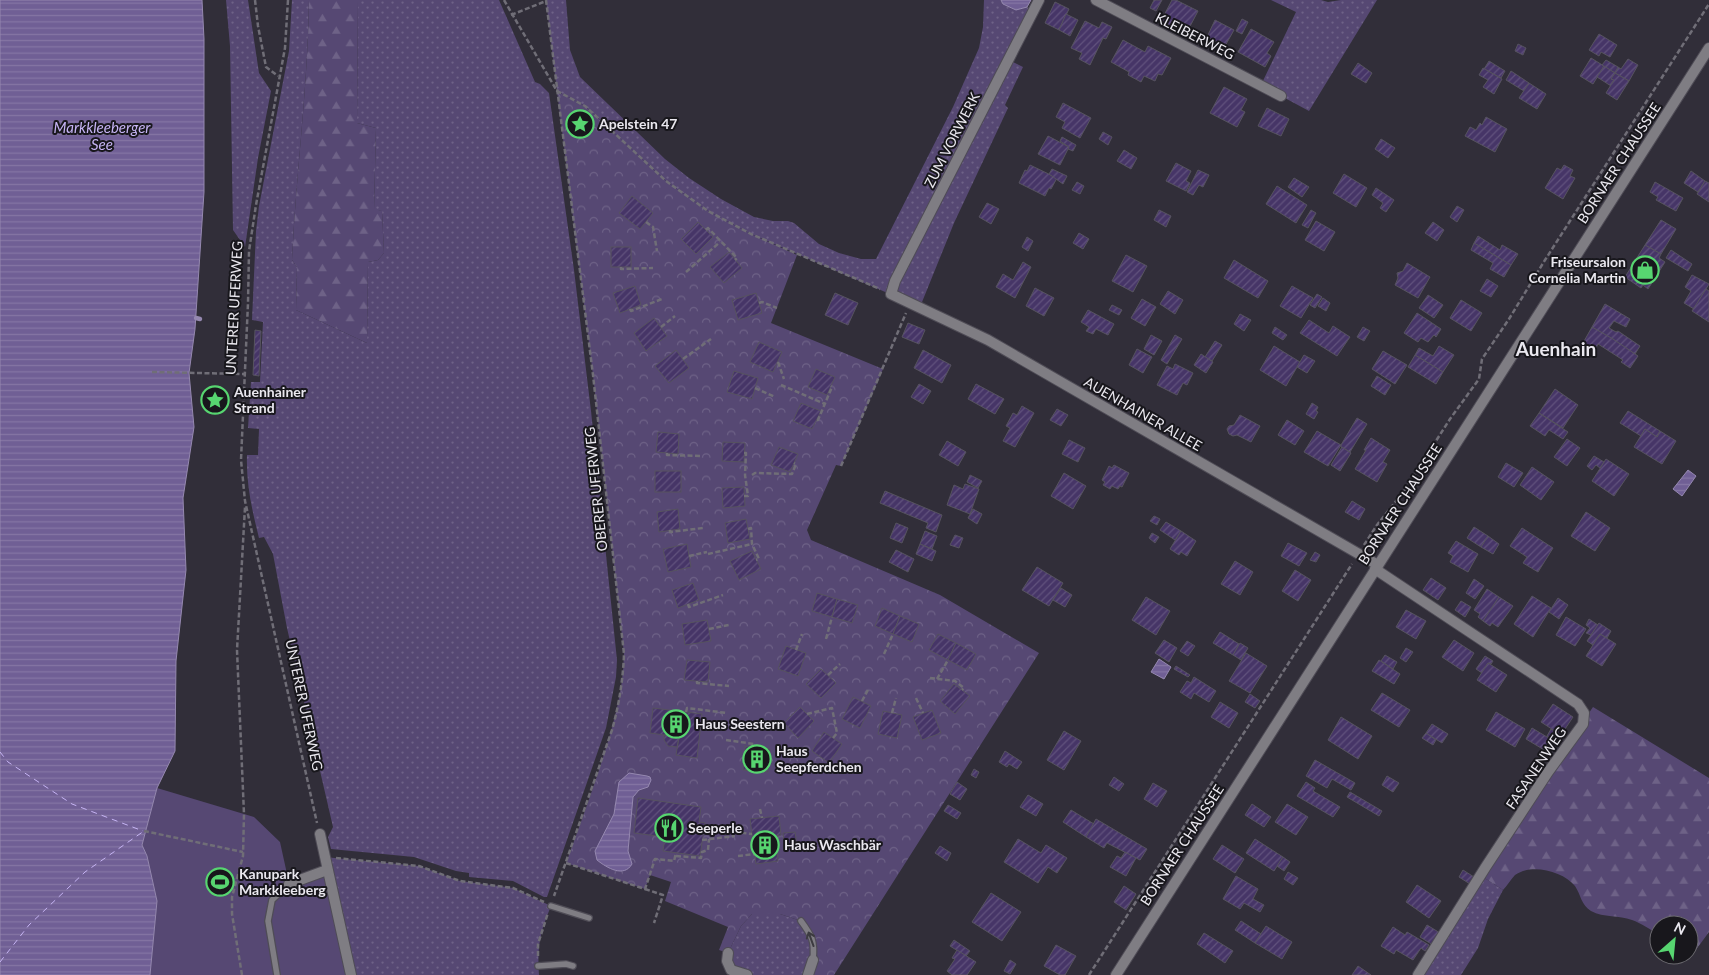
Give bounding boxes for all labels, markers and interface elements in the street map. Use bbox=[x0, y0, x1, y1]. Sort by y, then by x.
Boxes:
street label: KLEIBERWEG bbox=[1153, 8, 1238, 63]
street label: ZUM VORWERK bbox=[920, 89, 983, 190]
street label: BORNAER CHAUSSEE bbox=[1573, 99, 1664, 226]
place icon: Apelstein 47 bbox=[565, 109, 595, 139]
place label: Apelstein 47 bbox=[598, 115, 678, 132]
water label: Markkleeberger See bbox=[54, 118, 151, 153]
street label: UNTERER UFERWEG bbox=[222, 241, 245, 375]
place label: Friseursalon Cornelia Martin bbox=[1528, 253, 1626, 286]
shop icon: Friseursalon Cornelia Martin bbox=[1630, 255, 1660, 285]
district label: Auenhain bbox=[1515, 337, 1596, 360]
street label: AUENHAINER ALLEE bbox=[1081, 373, 1205, 454]
place label: Auenhainer Strand bbox=[233, 383, 307, 416]
place icon: Auenhainer Strand bbox=[200, 385, 230, 415]
street label: OBERER UFERWEG bbox=[581, 426, 610, 552]
street label: BORNAER CHAUSSEE bbox=[1354, 440, 1445, 567]
street label: UNTERER UFERWEG bbox=[282, 638, 327, 772]
building icon: Haus Seestern bbox=[661, 709, 691, 739]
place label: Haus Seestern bbox=[695, 715, 785, 732]
street label: FASANENWEG bbox=[1502, 723, 1569, 812]
place label: Haus Seepferdchen bbox=[776, 742, 862, 775]
building icon: Haus Seepferdchen bbox=[742, 744, 772, 774]
street label: BORNAER CHAUSSEE bbox=[1136, 781, 1227, 908]
restaurant icon: Seeperle bbox=[654, 813, 684, 843]
place label: Seeperle bbox=[688, 819, 743, 836]
building icon: Haus Waschbär bbox=[750, 830, 780, 860]
place label: Haus Waschbär bbox=[784, 836, 882, 853]
place label: Kanupark Markkleeberg bbox=[239, 865, 326, 898]
sports icon: Kanupark Markkleeberg bbox=[205, 867, 235, 897]
north arrow bbox=[1649, 915, 1699, 965]
text: N bbox=[1671, 918, 1689, 938]
one-way arrow bbox=[806, 932, 815, 948]

